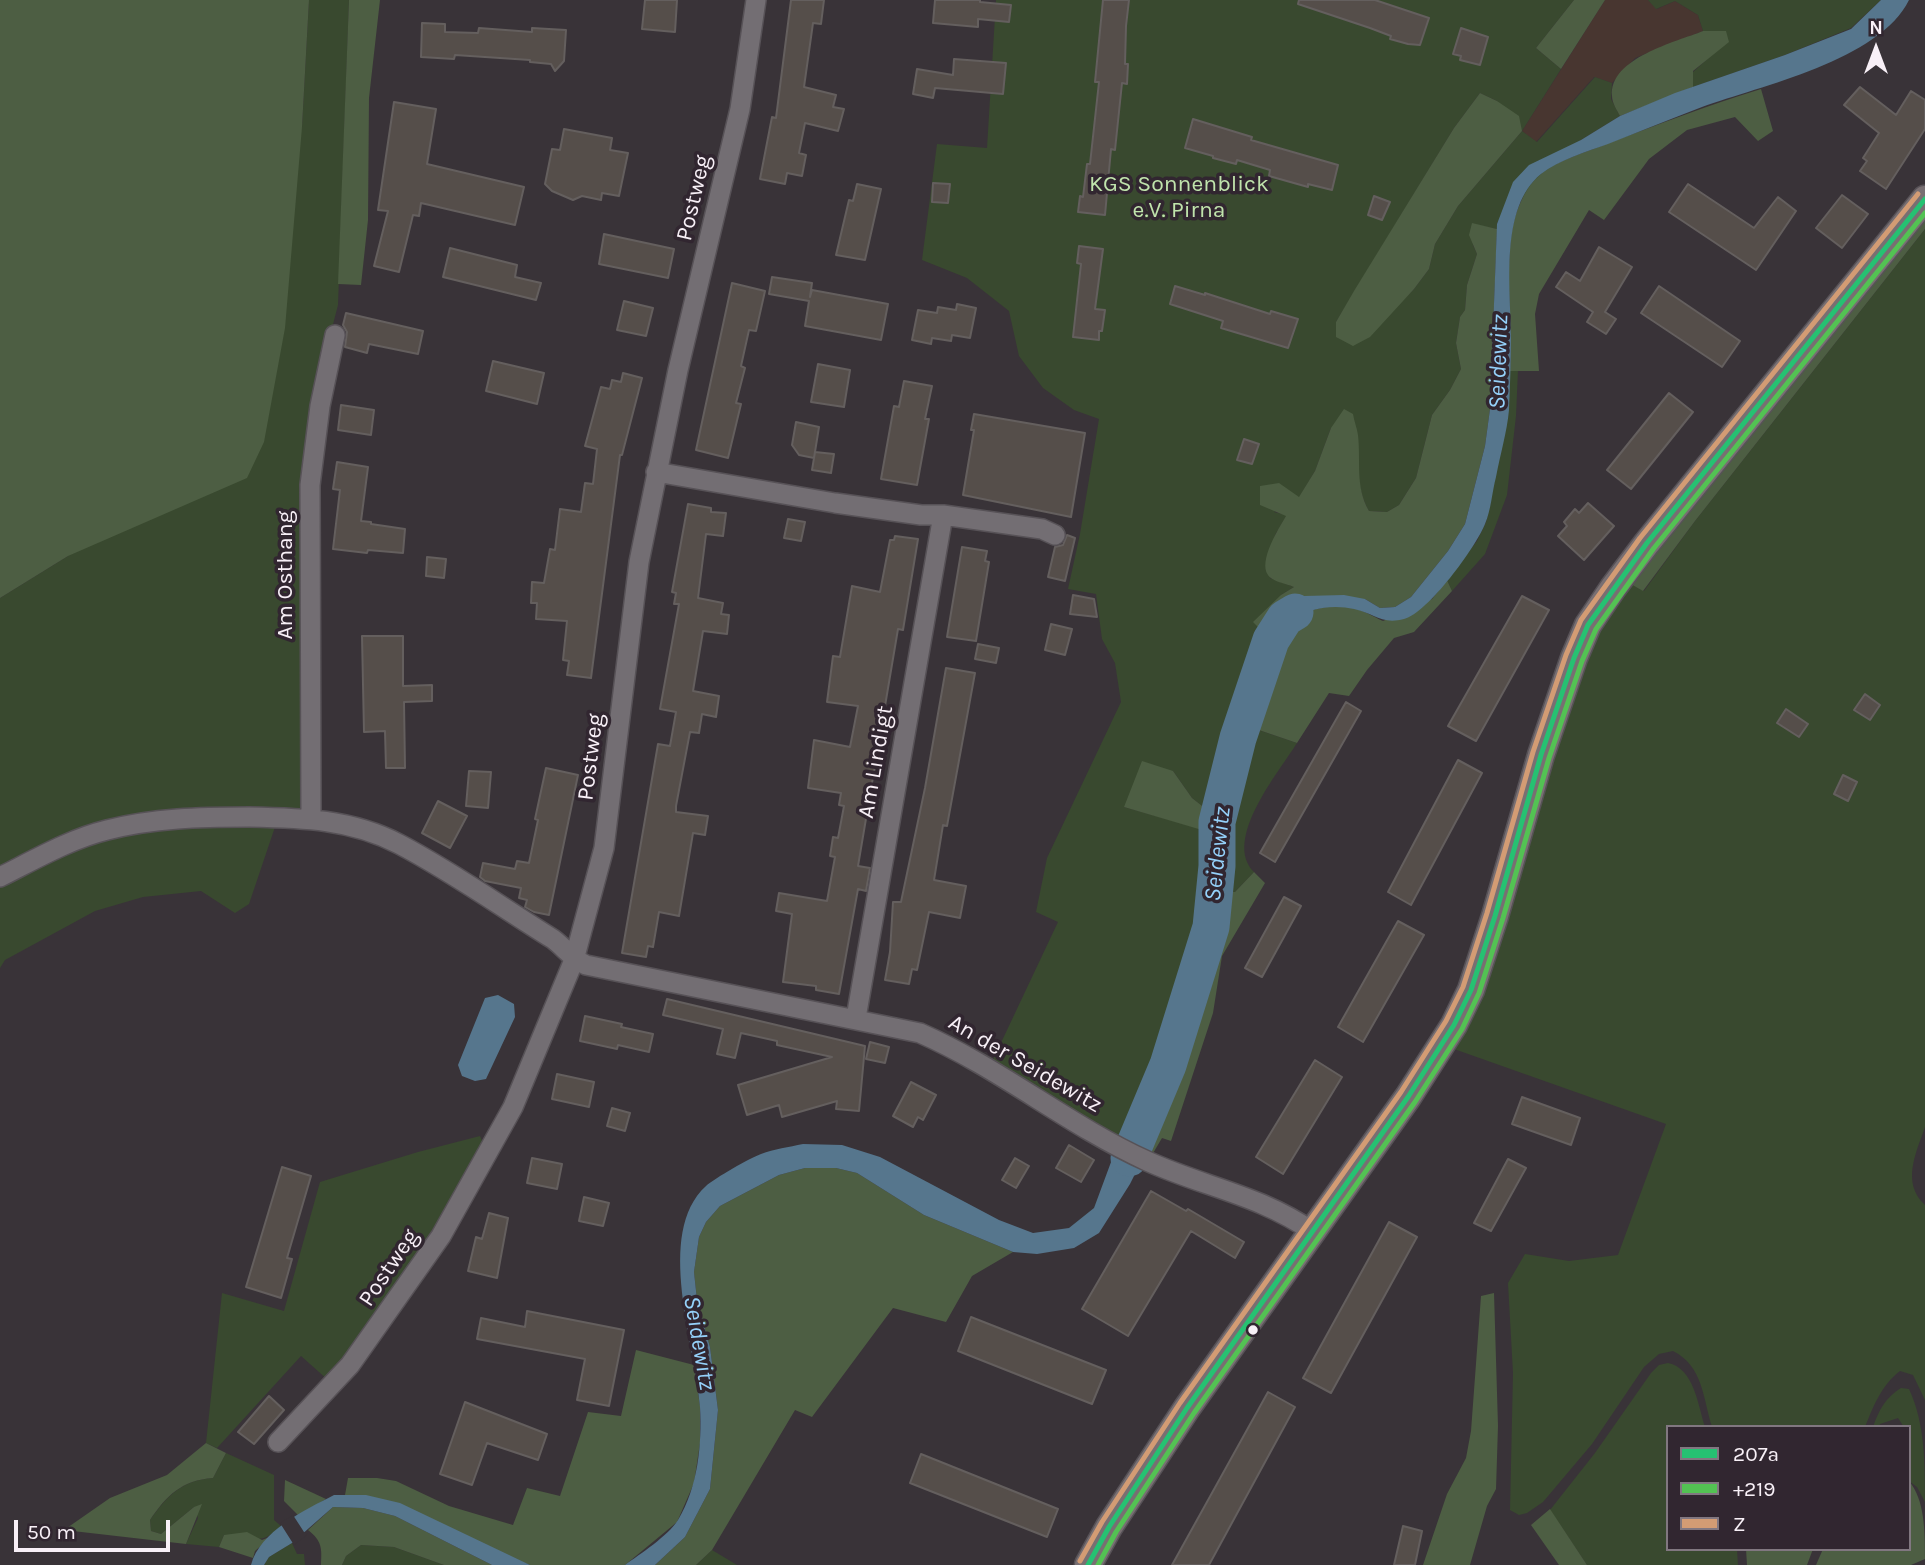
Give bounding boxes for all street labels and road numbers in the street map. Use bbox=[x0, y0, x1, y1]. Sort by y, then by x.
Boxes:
street label: Postweg bbox=[671, 152, 717, 244]
street label: Am Osthang bbox=[271, 510, 299, 640]
street label: Am Lindigt bbox=[853, 704, 899, 820]
street label: Postweg bbox=[572, 712, 610, 802]
street label: An der Seidewitz bbox=[943, 1009, 1107, 1119]
street label: Postweg bbox=[353, 1224, 425, 1312]

